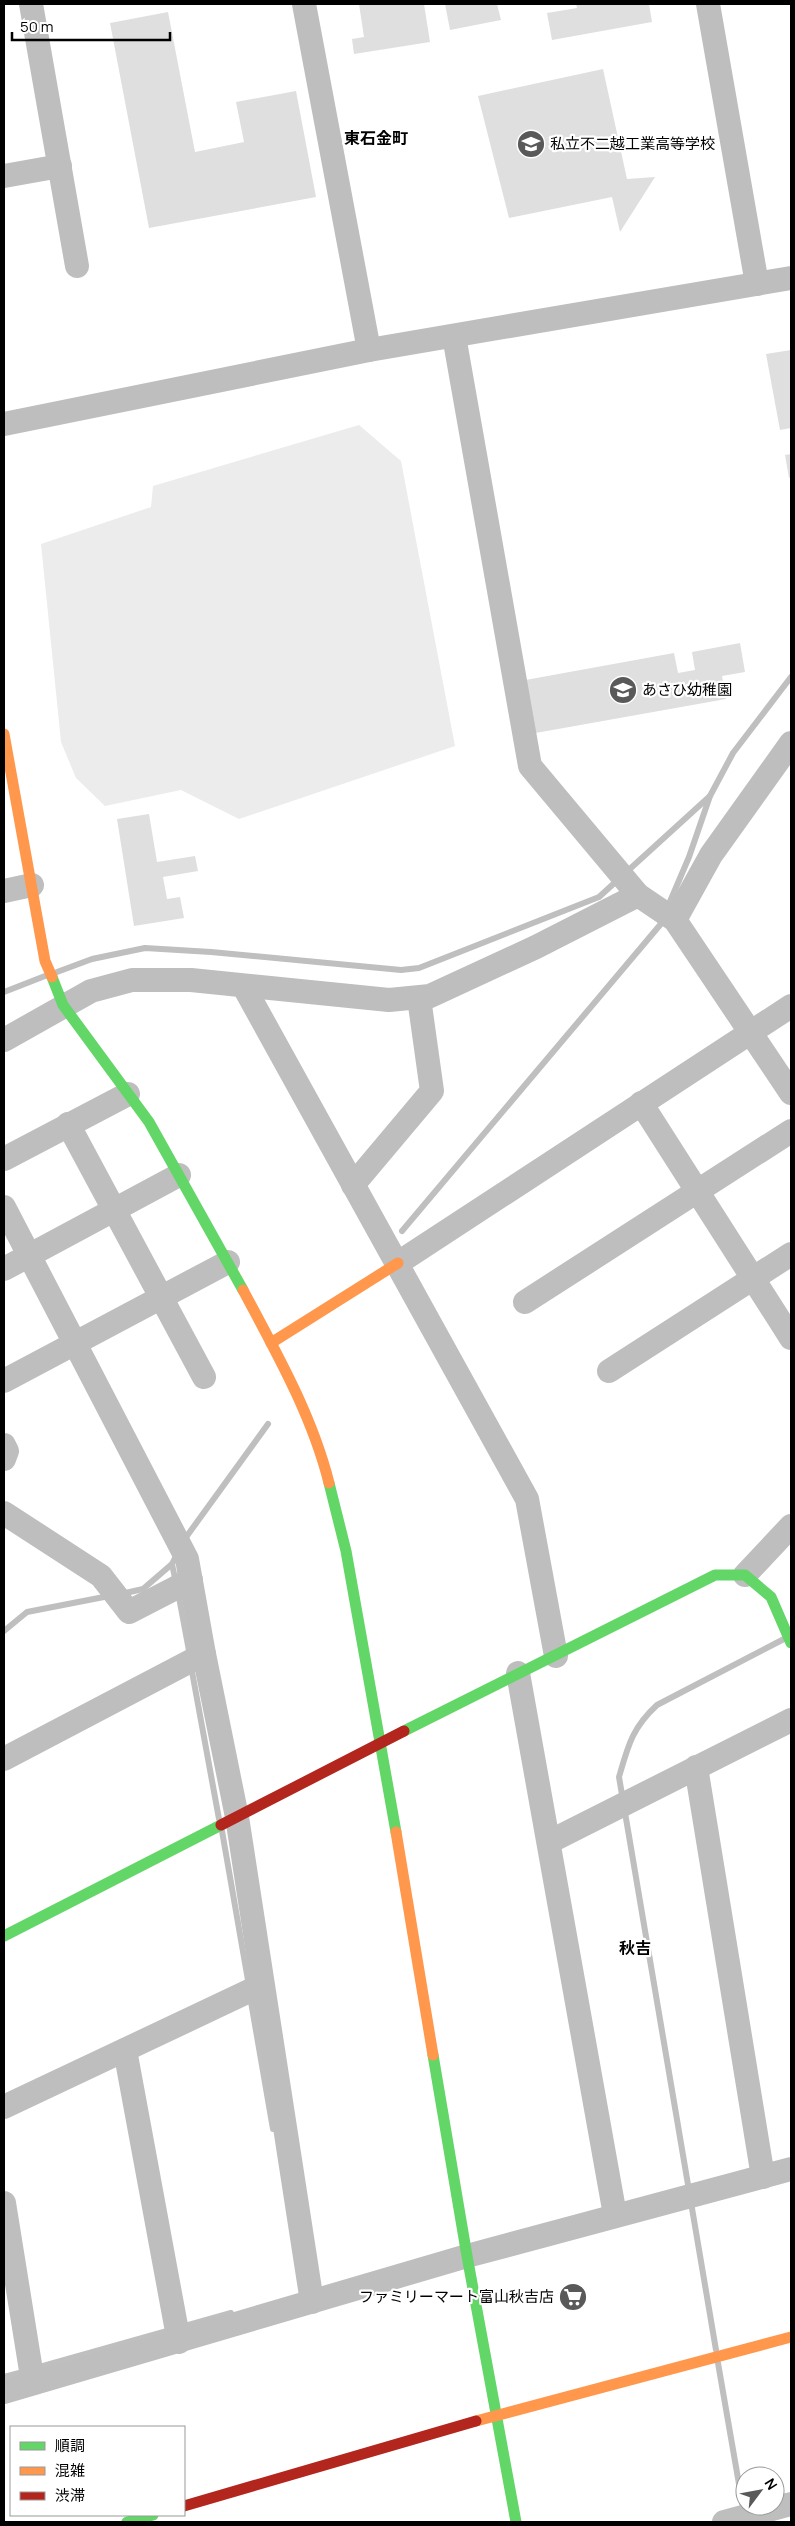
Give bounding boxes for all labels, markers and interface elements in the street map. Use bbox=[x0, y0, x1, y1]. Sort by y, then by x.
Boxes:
scale bar bbox=[12, 10, 170, 42]
text: 50 m bbox=[20, 16, 54, 37]
district label: 東石金町 bbox=[344, 127, 408, 149]
school or university icon: 私立不二越工業高等学校 bbox=[516, 129, 546, 159]
place label: 私立不二越工業高等学校 bbox=[550, 133, 715, 154]
school or university icon: あさひ幼稚園 bbox=[608, 675, 638, 705]
place label: あさひ幼稚園 bbox=[642, 679, 732, 700]
district label: 秋吉 bbox=[619, 1937, 651, 1959]
supermarket icon: ファミリーマート富山秋吉店 bbox=[558, 2282, 588, 2312]
place label: ファミリーマート富山秋吉店 bbox=[359, 2286, 554, 2307]
legend bbox=[10, 2426, 185, 2516]
text: 順調 bbox=[55, 2435, 85, 2456]
text: 混雑 bbox=[55, 2460, 85, 2481]
north arrow bbox=[735, 2466, 785, 2516]
text: N bbox=[761, 2475, 782, 2493]
text: 渋滞 bbox=[55, 2485, 85, 2506]

